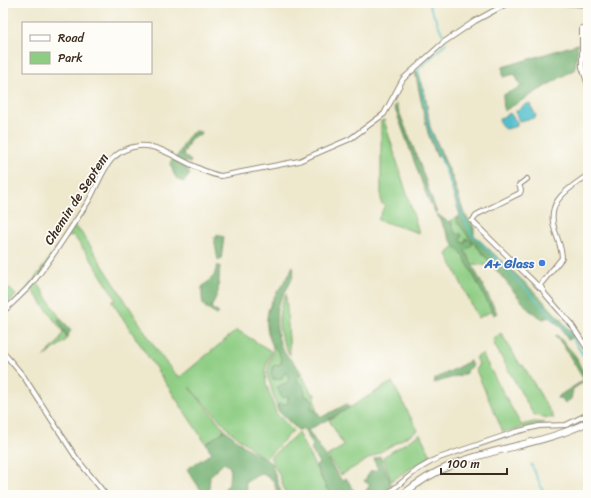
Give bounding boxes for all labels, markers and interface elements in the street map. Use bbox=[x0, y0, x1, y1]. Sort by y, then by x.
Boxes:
legend bbox=[22, 22, 152, 74]
text: Road bbox=[58, 27, 85, 49]
text: Park bbox=[58, 47, 83, 69]
street label: Chemin de Septem bbox=[38, 148, 114, 250]
place label: A+ Glass bbox=[484, 252, 535, 275]
marker: A+ Glass bbox=[537, 258, 547, 268]
scale bar bbox=[441, 450, 507, 476]
text: 100 m bbox=[447, 453, 480, 475]

